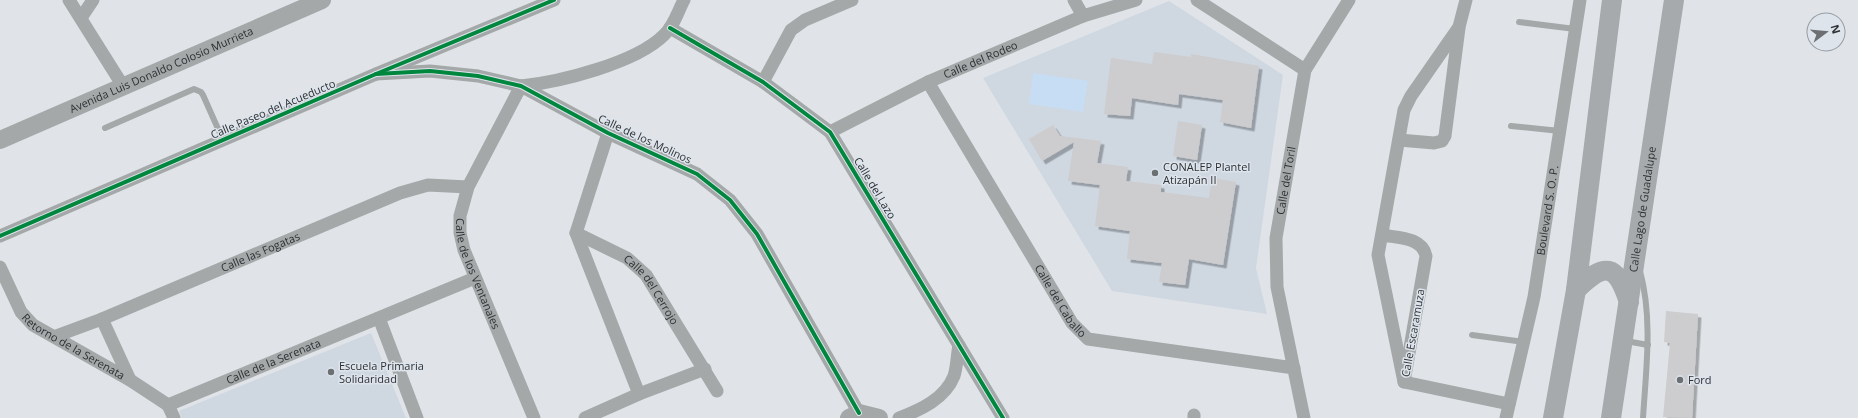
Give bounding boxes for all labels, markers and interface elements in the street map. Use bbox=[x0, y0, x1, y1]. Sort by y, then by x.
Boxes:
north arrow bbox=[1806, 12, 1846, 52]
street label: Avenida Luis Donaldo Colosio Murrieta bbox=[67, 23, 255, 116]
text: N bbox=[1828, 23, 1845, 35]
street label: Calle del Rodeo bbox=[941, 37, 1020, 82]
street label: Calle Paseo del Acueducto bbox=[208, 75, 338, 142]
street label: Calle de los Molinos bbox=[596, 110, 694, 167]
street label: Calle del Toril bbox=[1272, 145, 1299, 216]
street label: Calle Lago de Guadalupe bbox=[1625, 145, 1659, 273]
street label: Calle del Lazo bbox=[851, 154, 900, 222]
place label: CONALEP Plantel Atizapán II bbox=[1163, 159, 1250, 187]
street label: Boulevard S. O. P. bbox=[1533, 164, 1561, 256]
marker: CONALEP Plantel Atizapán II bbox=[1150, 168, 1160, 178]
street label: Calle de los Ventanales bbox=[453, 218, 504, 331]
street label: Calle las Fogatas bbox=[218, 228, 302, 275]
street label: Calle del Cerrojo bbox=[621, 251, 683, 328]
street label: Calle del Caballo bbox=[1032, 261, 1090, 341]
street label: Calle Escaramuza bbox=[1397, 288, 1428, 378]
street label: Retorno de la Serenata bbox=[19, 310, 128, 383]
street label: Calle de la Serenata bbox=[224, 335, 323, 387]
place label: Escuela Primaria Solidaridad bbox=[339, 358, 424, 386]
marker: Escuela Primaria Solidaridad bbox=[326, 367, 336, 377]
place label: Ford bbox=[1688, 372, 1712, 387]
marker: Ford bbox=[1675, 375, 1685, 385]

